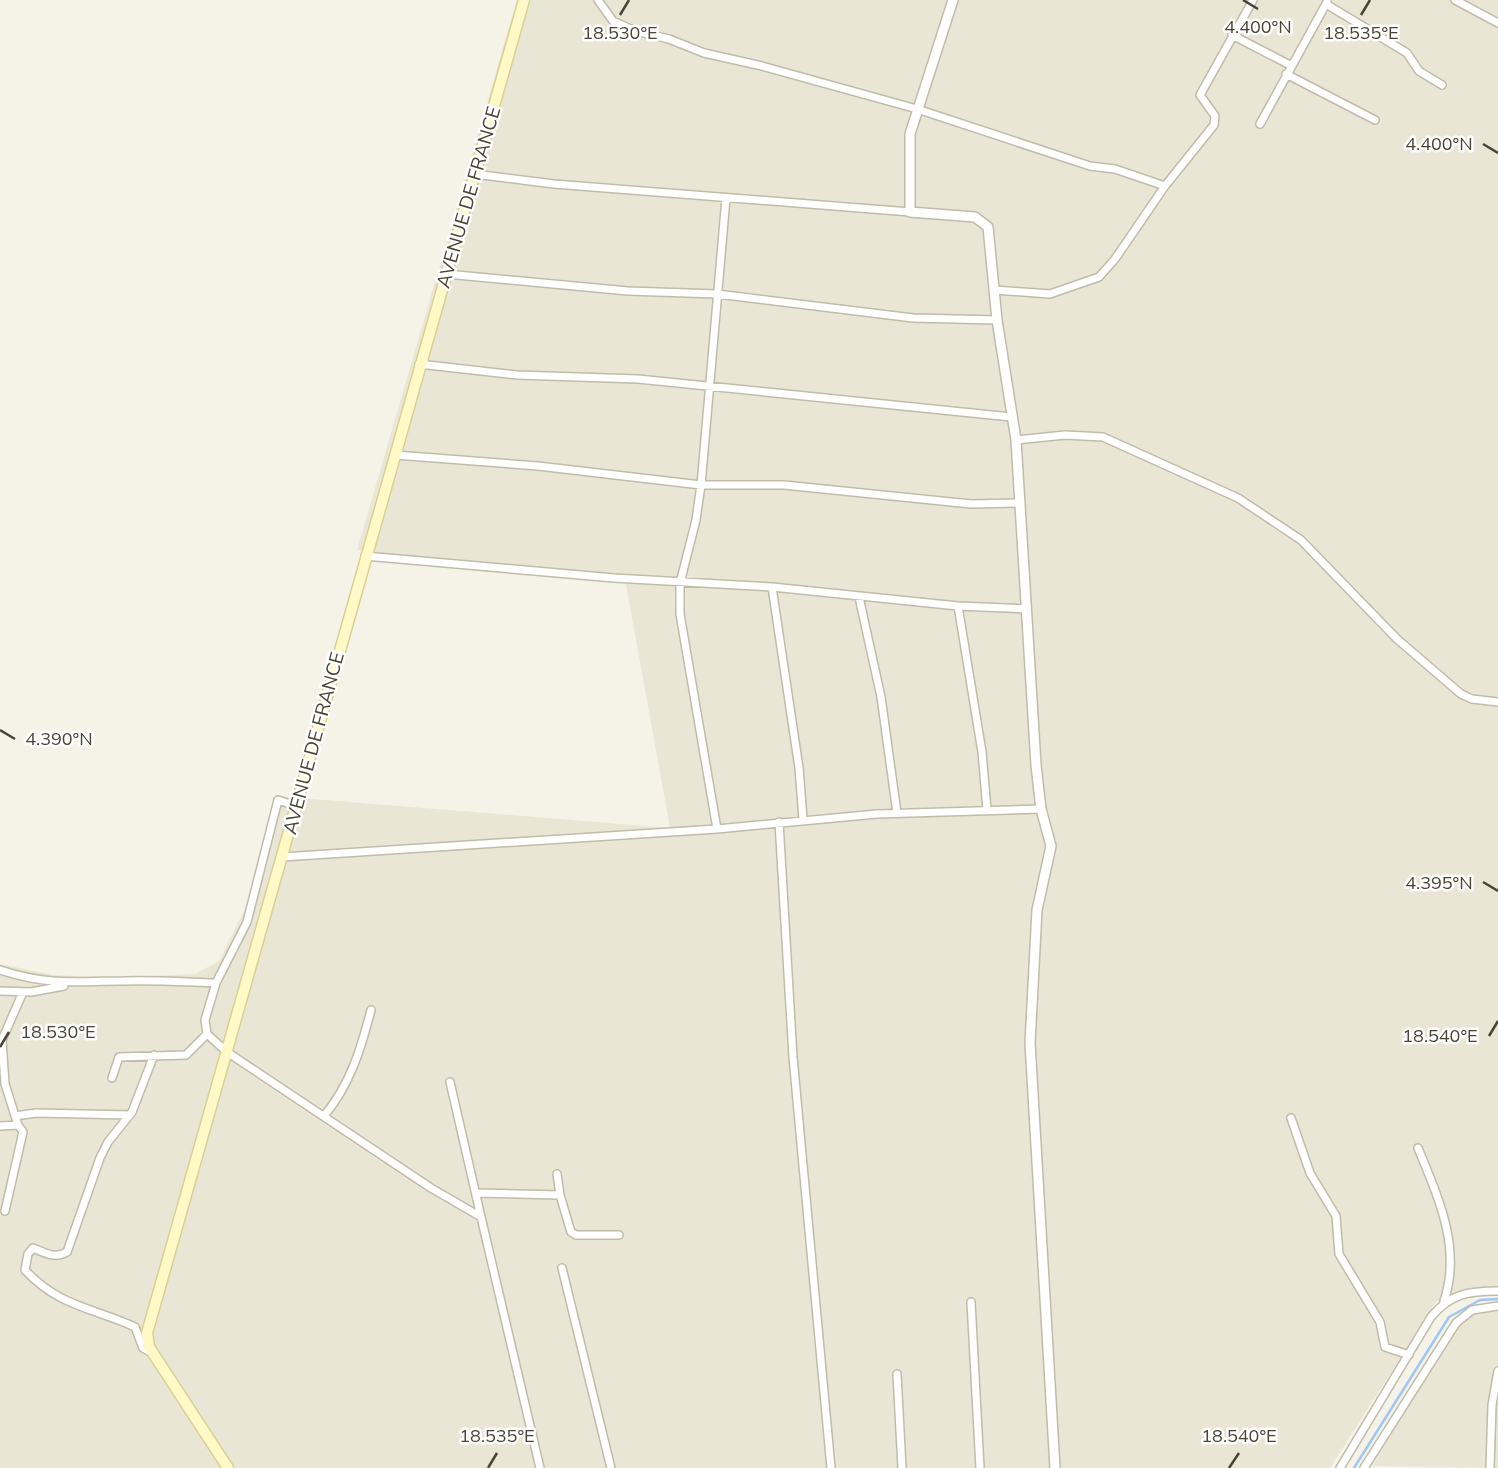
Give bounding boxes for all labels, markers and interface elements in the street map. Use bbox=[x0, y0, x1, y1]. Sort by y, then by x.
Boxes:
text: 4.400°N bbox=[1224, 15, 1292, 38]
text: 18.530°E bbox=[582, 21, 658, 44]
text: 18.535°E bbox=[1323, 21, 1399, 44]
street label: AVENUE DE FRANCE bbox=[431, 103, 505, 291]
text: 4.400°N bbox=[1405, 132, 1473, 155]
street label: AVENUE DE FRANCE bbox=[277, 649, 349, 837]
text: 4.390°N bbox=[25, 727, 93, 750]
text: 4.395°N bbox=[1405, 871, 1473, 894]
text: 18.530°E bbox=[20, 1020, 96, 1043]
text: 18.540°E bbox=[1402, 1024, 1478, 1047]
text: 18.535°E bbox=[459, 1424, 535, 1447]
text: 18.540°E bbox=[1201, 1424, 1277, 1447]

